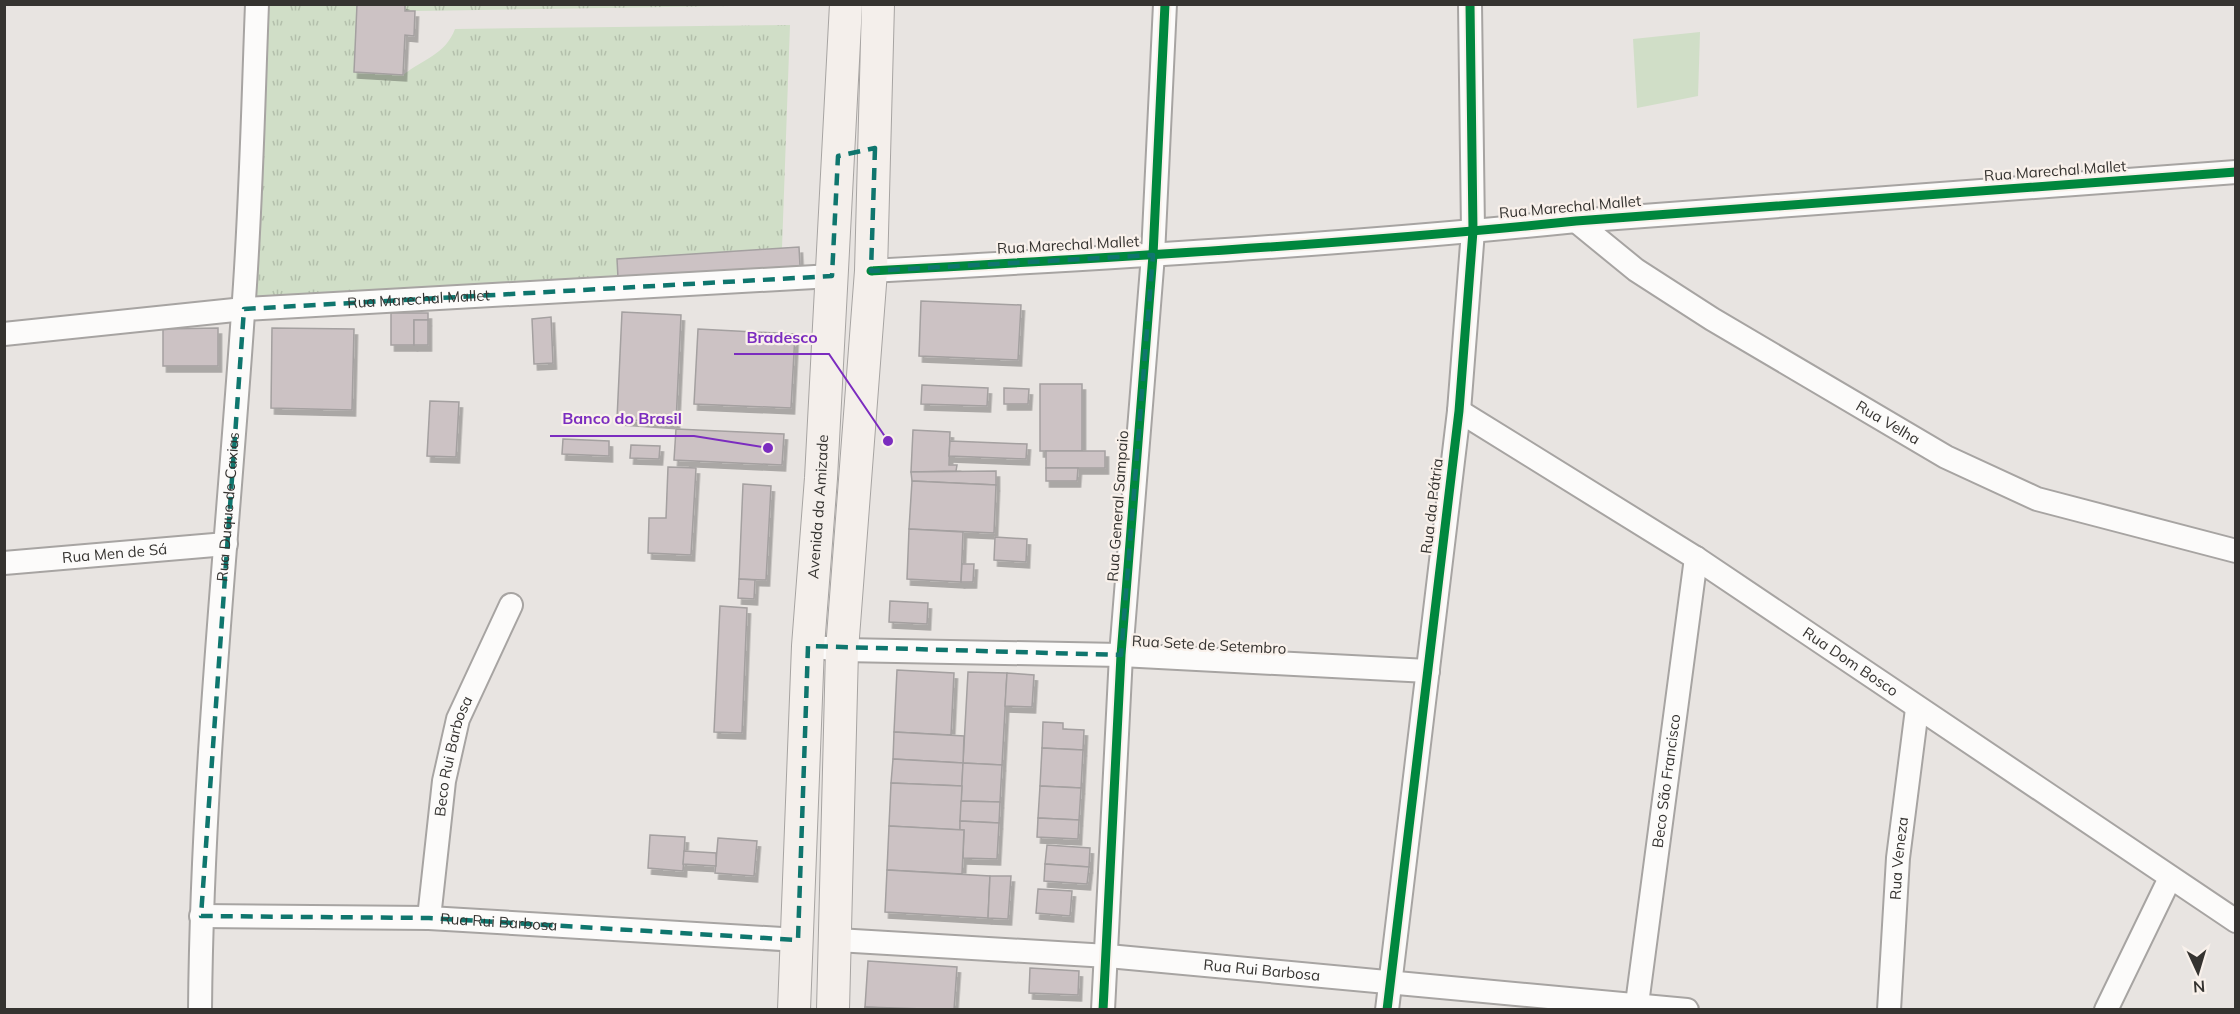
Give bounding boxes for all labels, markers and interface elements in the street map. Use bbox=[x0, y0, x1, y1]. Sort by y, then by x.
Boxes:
street label: Rua Marechal Mallet bbox=[1983, 156, 2127, 185]
street label: Rua Marechal Mallet bbox=[1498, 191, 1642, 222]
street label: Rua Marechal Mallet bbox=[996, 231, 1140, 258]
street label: Rua Marechal Mallet bbox=[347, 285, 490, 312]
callout: Bradesco bbox=[734, 320, 829, 354]
text: Bradesco bbox=[746, 327, 818, 347]
street label: Rua Velha bbox=[1853, 396, 1924, 449]
callout: Banco do Brasil bbox=[550, 402, 694, 436]
text: Banco do Brasil bbox=[562, 408, 682, 428]
street label: Rua General Sampaio bbox=[1103, 430, 1132, 582]
street label: Rua Duque de Caxias bbox=[212, 431, 243, 582]
street label: Avenida da Amizade bbox=[803, 434, 832, 579]
street label: Rua da Pátria bbox=[1416, 457, 1447, 555]
street label: Rua Men de Sá bbox=[61, 539, 168, 567]
street label: Rua Dom Bosco bbox=[1799, 623, 1902, 700]
street label: Rua Sete de Setembro bbox=[1131, 631, 1287, 658]
street label: Beco Rui Barbosa bbox=[430, 693, 476, 817]
street label: Beco São Francisco bbox=[1648, 713, 1684, 849]
street label: Rua Veneza bbox=[1886, 816, 1912, 900]
street label: Rua Rui Barbosa bbox=[440, 909, 558, 935]
north arrow bbox=[2168, 942, 2228, 1002]
street label: Rua Rui Barbosa bbox=[1203, 955, 1321, 985]
text: N bbox=[2192, 977, 2206, 997]

